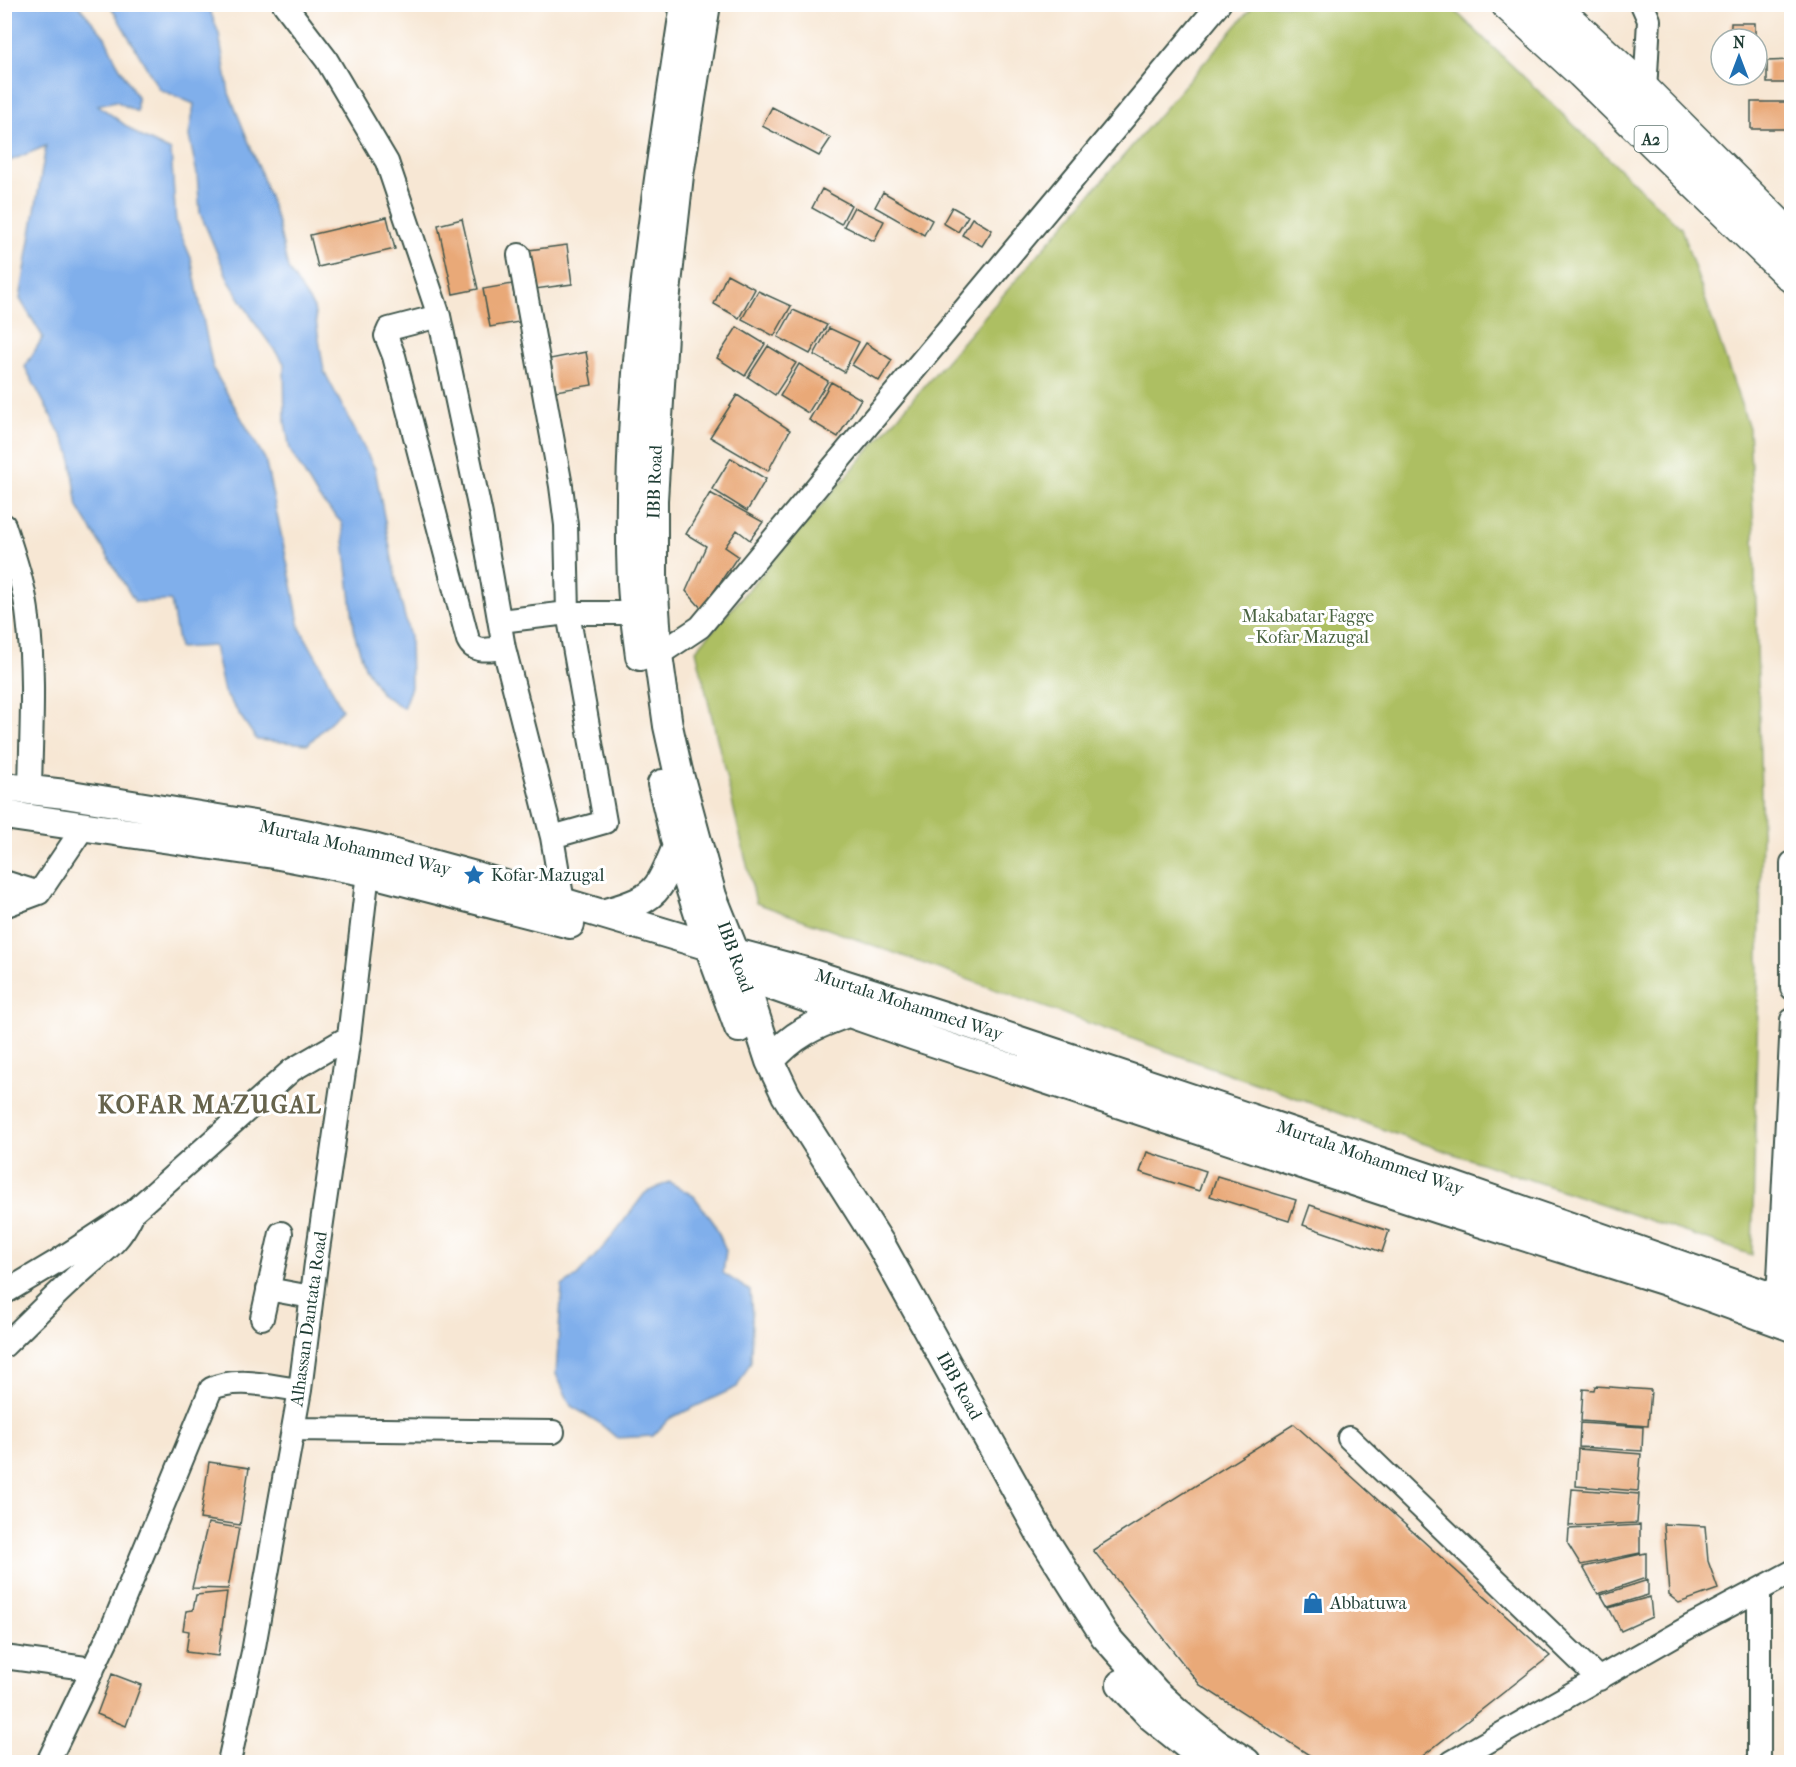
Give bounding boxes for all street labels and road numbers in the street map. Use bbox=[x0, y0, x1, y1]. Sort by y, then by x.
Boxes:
road number: A2 bbox=[1634, 126, 1668, 152]
street label: IBB Road bbox=[643, 444, 667, 519]
street label: Murtala Mohammed Way bbox=[257, 816, 454, 881]
street label: IBB Road bbox=[712, 919, 758, 996]
street label: Murtala Mohammed Way bbox=[812, 965, 1007, 1046]
street label: Murtala Mohammed Way bbox=[1274, 1116, 1468, 1200]
street label: Alhassan Dantata Road bbox=[286, 1230, 332, 1409]
street label: IBB Road bbox=[932, 1348, 986, 1424]

